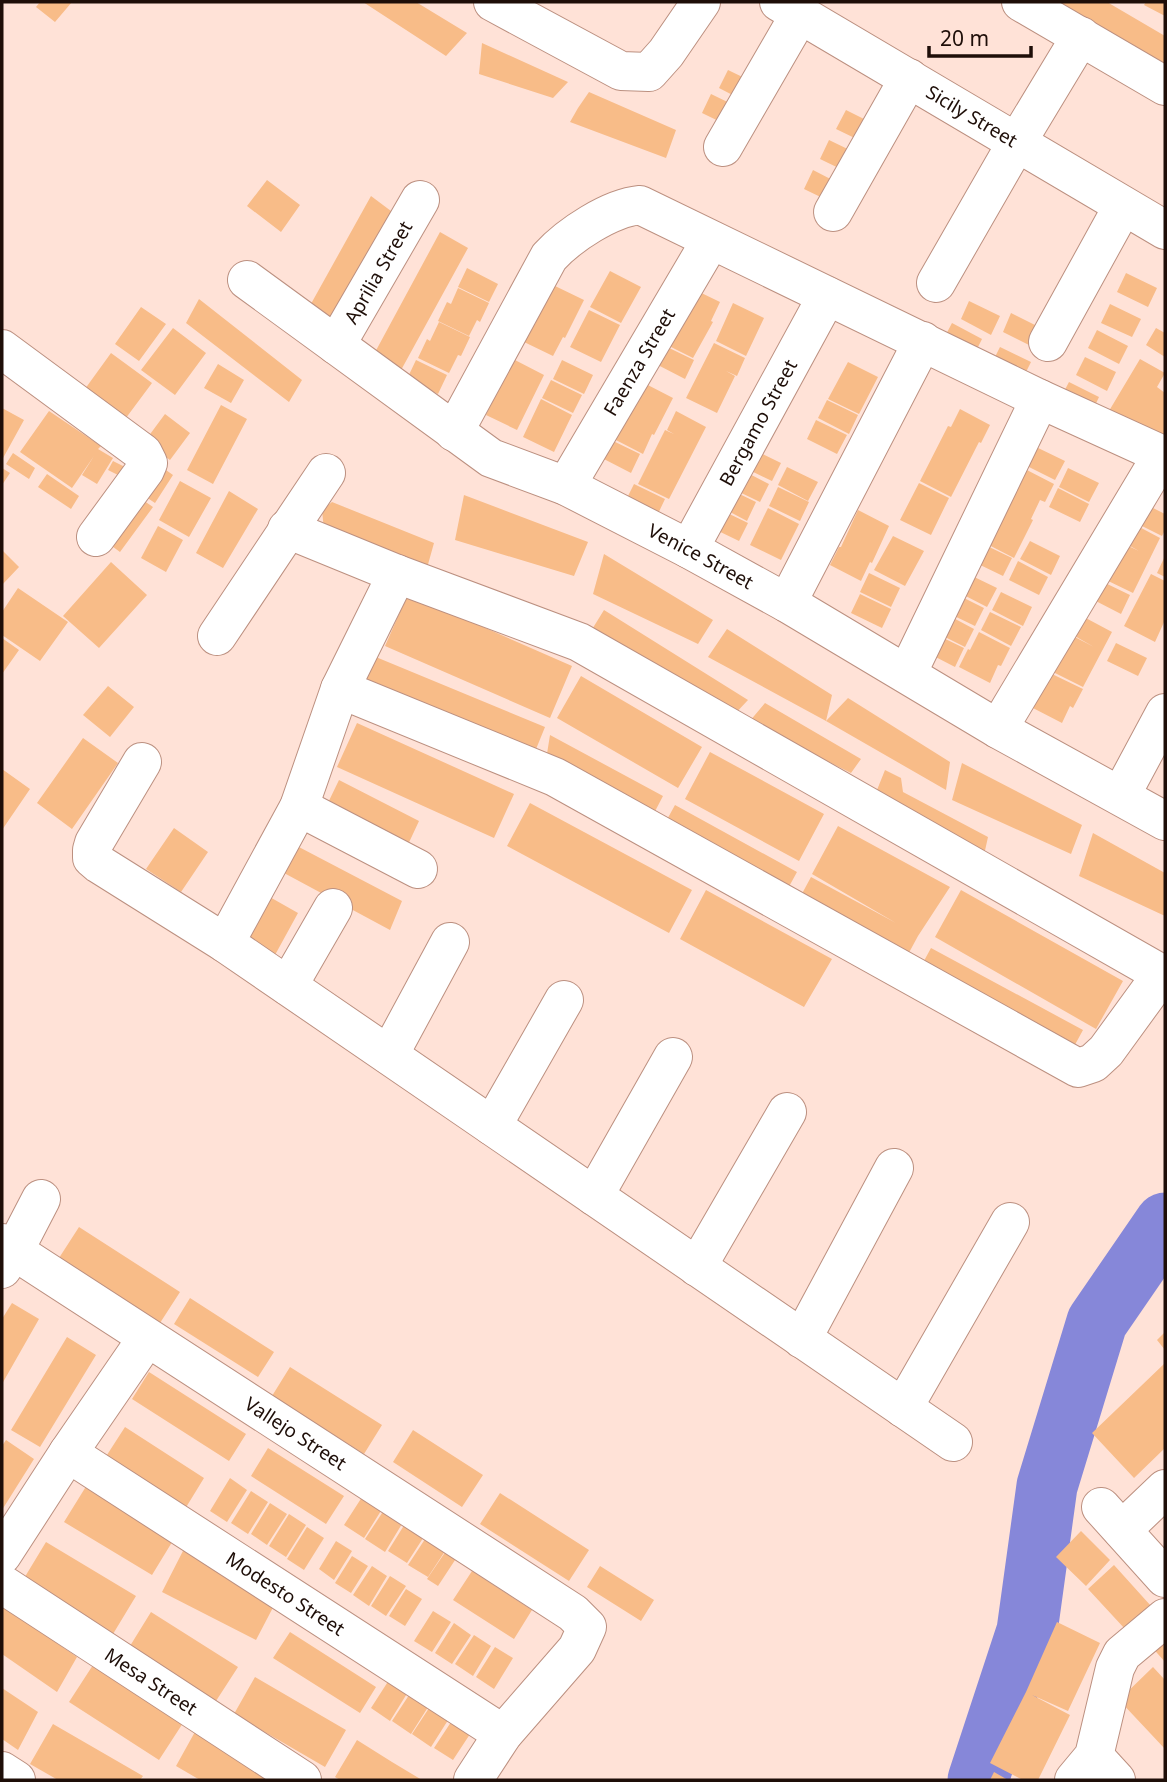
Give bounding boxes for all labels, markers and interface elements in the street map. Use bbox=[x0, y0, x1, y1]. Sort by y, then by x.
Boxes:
scale bar bbox=[929, 14, 1030, 58]
text: 20 m bbox=[940, 24, 989, 52]
street label: Sicily Street bbox=[921, 79, 1023, 153]
street label: Aprilia Street bbox=[338, 216, 418, 329]
street label: Faenza Street bbox=[597, 303, 681, 421]
street label: Bergamo Street bbox=[713, 355, 803, 490]
street label: Venice Street bbox=[644, 517, 758, 595]
street label: Vallejo Street bbox=[240, 1391, 352, 1476]
street label: Modesto Street bbox=[221, 1546, 350, 1642]
street label: Mesa Street bbox=[100, 1642, 203, 1721]

